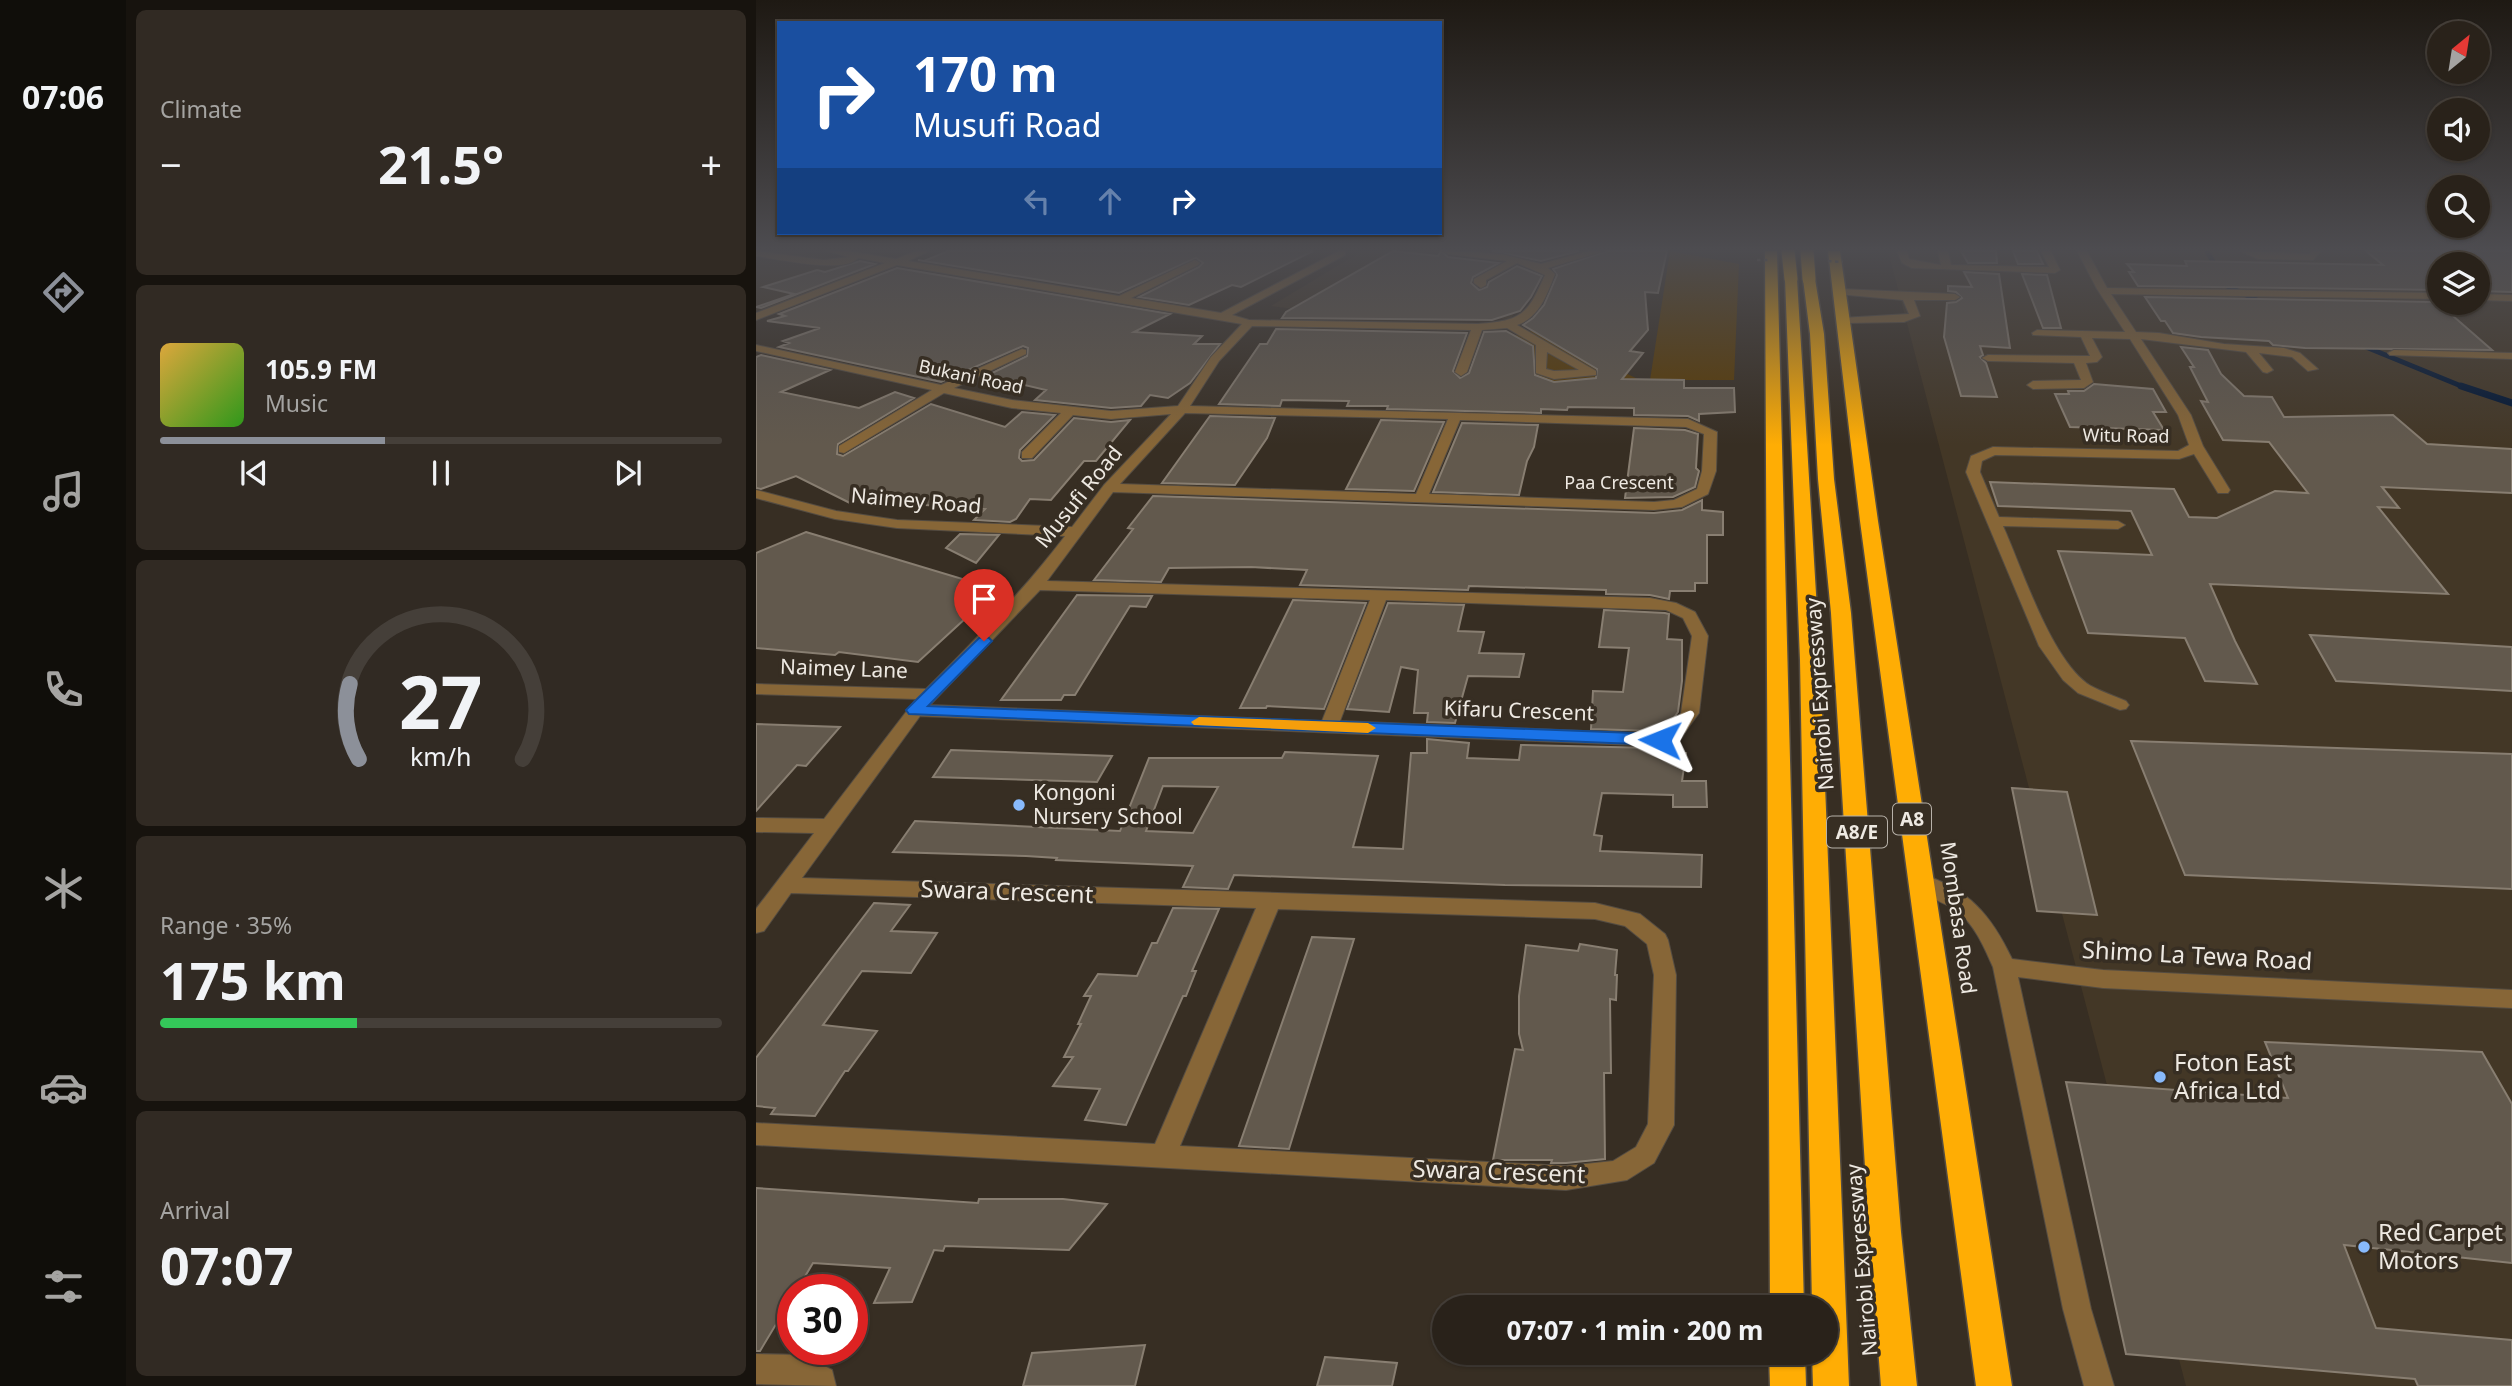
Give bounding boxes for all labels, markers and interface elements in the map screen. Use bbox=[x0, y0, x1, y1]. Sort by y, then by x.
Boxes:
north arrow bbox=[2427, 21, 2490, 84]
map controls bbox=[2427, 21, 2490, 315]
text: 170 m bbox=[913, 40, 1058, 106]
icon: right bbox=[798, 49, 889, 140]
text: 07:06 bbox=[22, 75, 104, 118]
text: Climate bbox=[160, 93, 242, 125]
button: sound bbox=[2427, 98, 2490, 161]
text: Musufi Road bbox=[913, 103, 1101, 146]
text: 21.5° bbox=[378, 128, 504, 199]
text: − bbox=[160, 138, 182, 190]
text: + bbox=[700, 138, 722, 190]
button: search bbox=[2427, 175, 2490, 238]
icon: left bbox=[1018, 182, 1056, 220]
icon: ahead bbox=[1091, 182, 1129, 220]
icon: right bbox=[1164, 182, 1202, 220]
button: layers bbox=[2427, 252, 2490, 315]
icon: directions bbox=[39, 268, 88, 317]
text: 105.9 FM bbox=[265, 351, 377, 387]
street label: Bukani Road bbox=[917, 353, 1026, 399]
text: Music bbox=[265, 387, 328, 419]
street label: Witu Road bbox=[2082, 422, 2170, 448]
street label: Musufi Road bbox=[1028, 440, 1128, 553]
icon: previous bbox=[235, 454, 273, 492]
icon: pause bbox=[422, 454, 460, 492]
icon: next bbox=[609, 454, 647, 492]
icon: music bbox=[39, 467, 88, 516]
street label: Paa Crescent bbox=[1564, 470, 1674, 494]
street label: Naimey Road bbox=[850, 480, 982, 520]
pin bbox=[954, 569, 1014, 641]
icon: arrive bbox=[965, 580, 1003, 618]
street label: Nairobi Expressway bbox=[1798, 597, 1840, 791]
text: 27 bbox=[399, 651, 483, 750]
street label: Naimey Lane bbox=[780, 652, 908, 684]
icon: phone bbox=[39, 665, 88, 714]
street label: Kifaru Crescent bbox=[1443, 693, 1595, 727]
position arrow bbox=[1623, 703, 1697, 777]
text: km/h bbox=[410, 739, 472, 773]
place label: Kongoni Nursery School bbox=[1033, 778, 1183, 830]
marker: Kongoni Nursery School bbox=[1011, 797, 1027, 813]
road number: A8 bbox=[1893, 804, 1931, 834]
road number: A8/E bbox=[1827, 817, 1887, 848]
street label: Mombasa Road bbox=[1934, 840, 1984, 996]
icon: climate bbox=[39, 864, 88, 913]
street label: Swara Crescent bbox=[920, 871, 1094, 910]
text: Range · 35% bbox=[160, 909, 292, 941]
street label: Shimo La Tewa Road bbox=[2081, 932, 2313, 977]
text: 175 km bbox=[160, 944, 346, 1015]
place label: Foton East Africa Ltd bbox=[2174, 1045, 2293, 1106]
icon: car bbox=[39, 1063, 88, 1112]
marker: Foton East Africa Ltd bbox=[2152, 1069, 2168, 1085]
street label: Swara Crescent bbox=[1412, 1151, 1586, 1190]
street label: Nairobi Expressway bbox=[1839, 1163, 1883, 1357]
text: Arrival bbox=[160, 1194, 230, 1226]
place label: Red Carpet Motors bbox=[2378, 1215, 2503, 1276]
text: 07:07 bbox=[160, 1229, 294, 1300]
marker: Red Carpet Motors bbox=[2356, 1239, 2372, 1255]
icon: filters bbox=[39, 1262, 88, 1311]
speed limit sign: 30 bbox=[777, 1274, 868, 1365]
text: 07:07 · 1 min · 200 m bbox=[1507, 1312, 1763, 1348]

